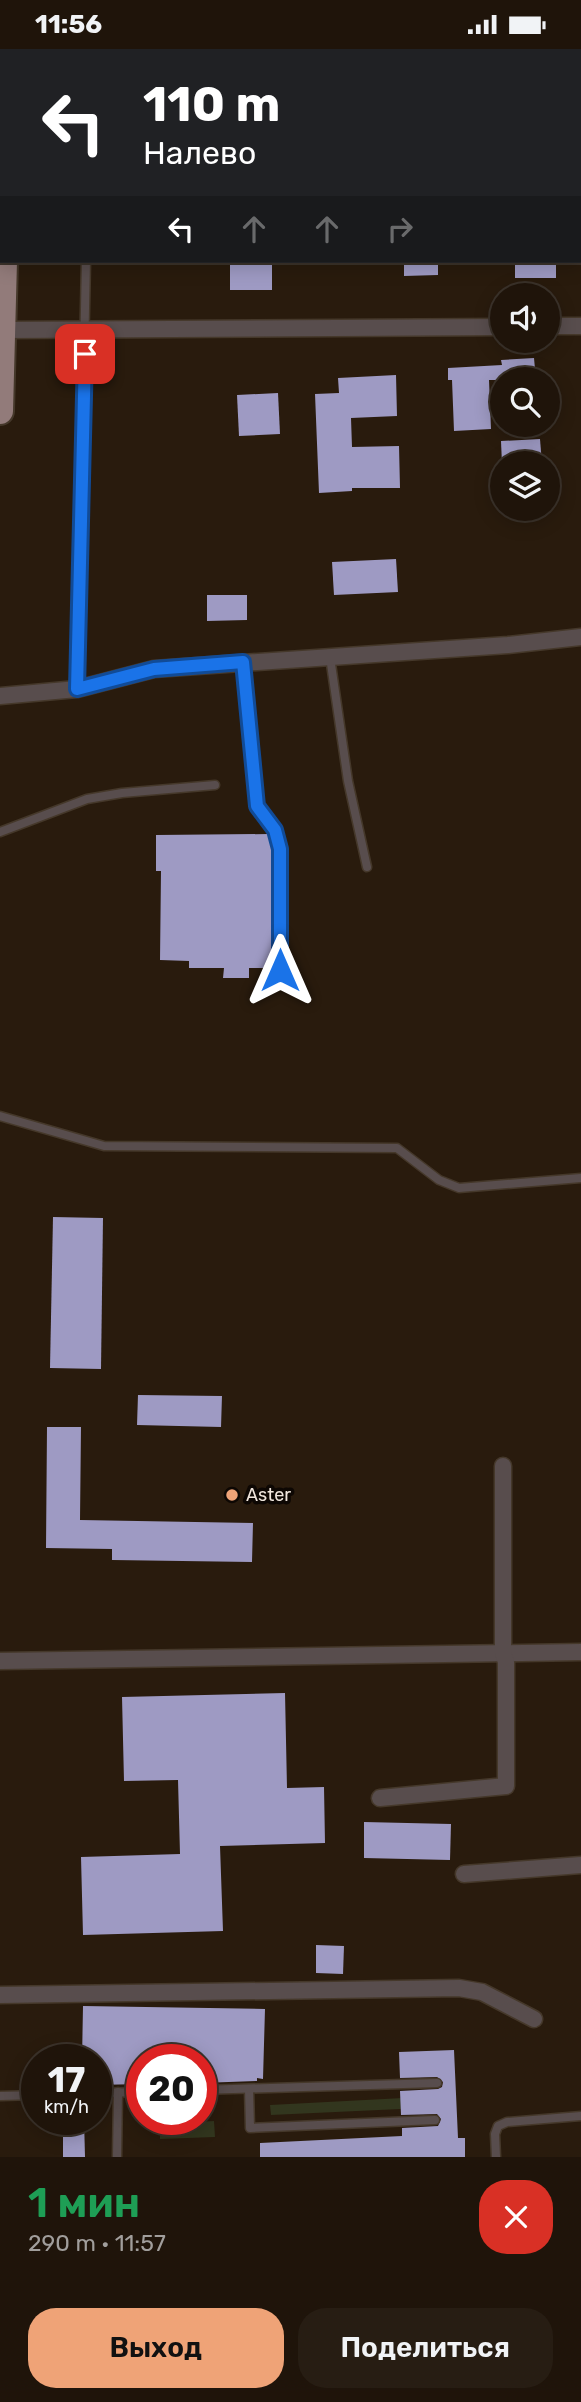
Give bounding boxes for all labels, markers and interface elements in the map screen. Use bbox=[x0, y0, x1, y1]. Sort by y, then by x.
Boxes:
text: 11:56 bbox=[35, 9, 102, 40]
text: 110 m bbox=[143, 75, 280, 133]
icon: left bbox=[28, 77, 119, 168]
text: Налево bbox=[143, 134, 256, 172]
icon: left bbox=[162, 210, 200, 248]
icon: ahead bbox=[235, 210, 273, 248]
icon: ahead bbox=[308, 210, 346, 248]
icon: right bbox=[381, 210, 419, 248]
map controls bbox=[490, 283, 560, 521]
button: sound bbox=[490, 283, 560, 353]
pin bbox=[55, 324, 115, 384]
icon: arrive bbox=[66, 335, 104, 373]
button: search bbox=[490, 367, 560, 437]
button: layers bbox=[490, 451, 560, 521]
position arrow bbox=[243, 933, 317, 1007]
place label: Aster bbox=[246, 1484, 291, 1506]
marker: Aster bbox=[224, 1487, 240, 1503]
speed limit sign: 20 bbox=[126, 2044, 217, 2135]
text: 17 bbox=[48, 2059, 85, 2101]
text: km/h bbox=[44, 2096, 89, 2118]
text: 1 мин bbox=[28, 2178, 140, 2228]
button: close bbox=[479, 2180, 553, 2254]
text: 290 m · 11:57 bbox=[28, 2229, 166, 2257]
button: Выход bbox=[28, 2308, 284, 2388]
button: Поделиться bbox=[298, 2308, 553, 2388]

